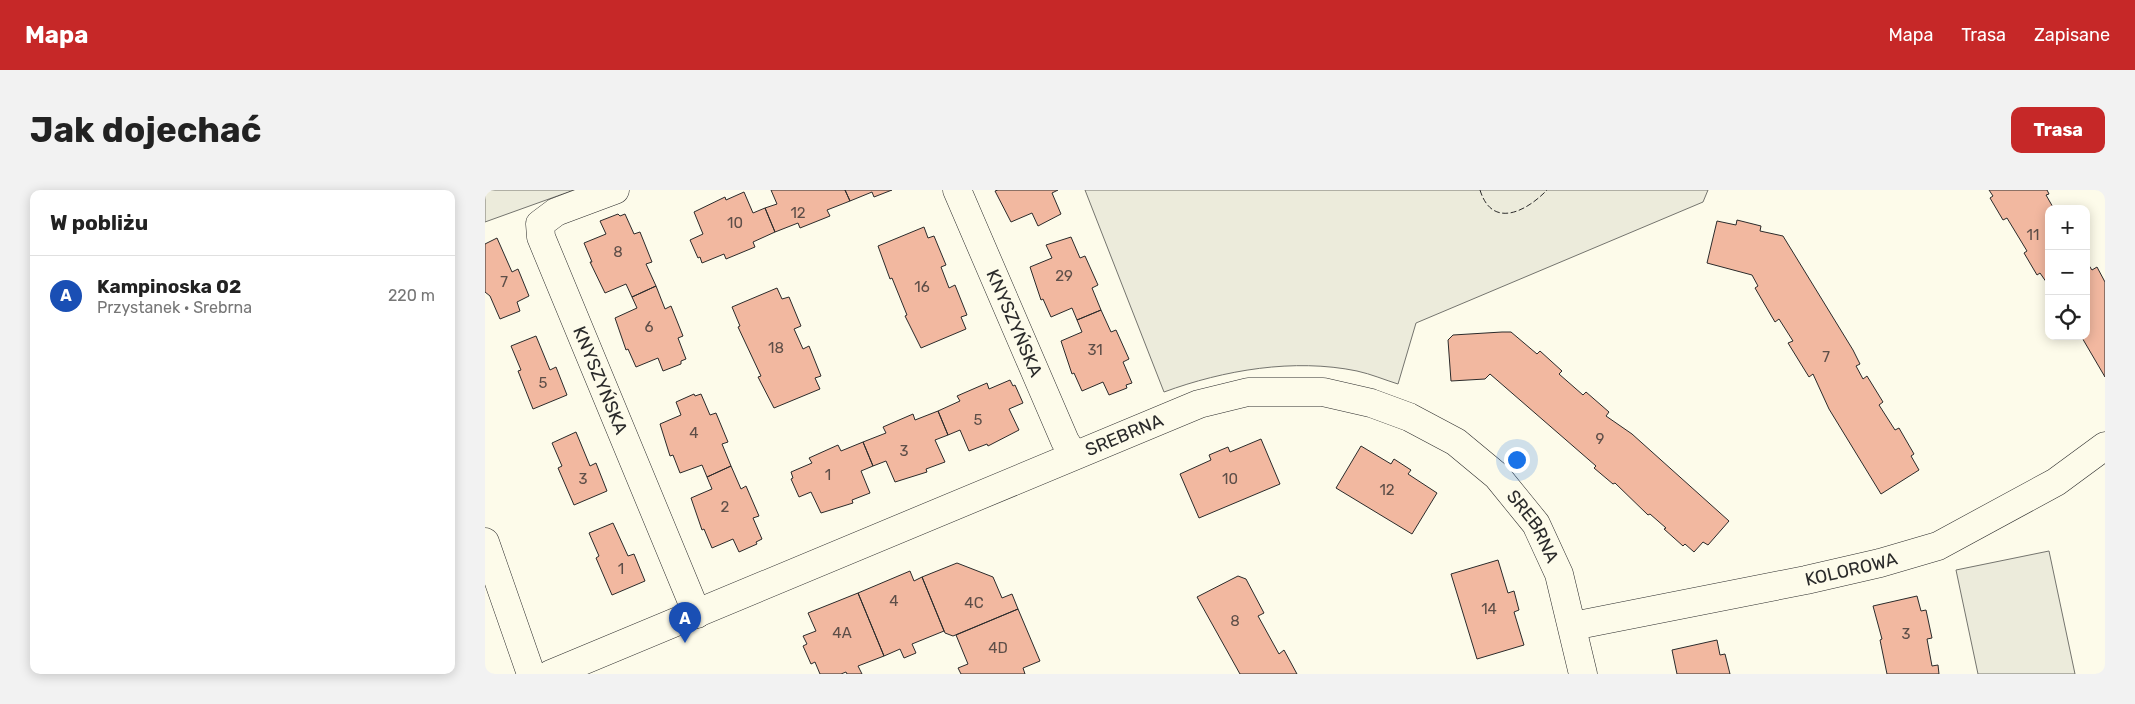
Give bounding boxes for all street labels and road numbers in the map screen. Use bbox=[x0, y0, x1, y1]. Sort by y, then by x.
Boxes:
street label: KNYSZYŃSKA bbox=[982, 266, 1047, 380]
street label: KNYSZYŃSKA bbox=[568, 323, 632, 437]
street label: SREBRNA bbox=[1082, 409, 1166, 461]
street label: SREBRNA bbox=[1502, 485, 1563, 566]
street label: KOLOROWA bbox=[1803, 547, 1900, 591]

